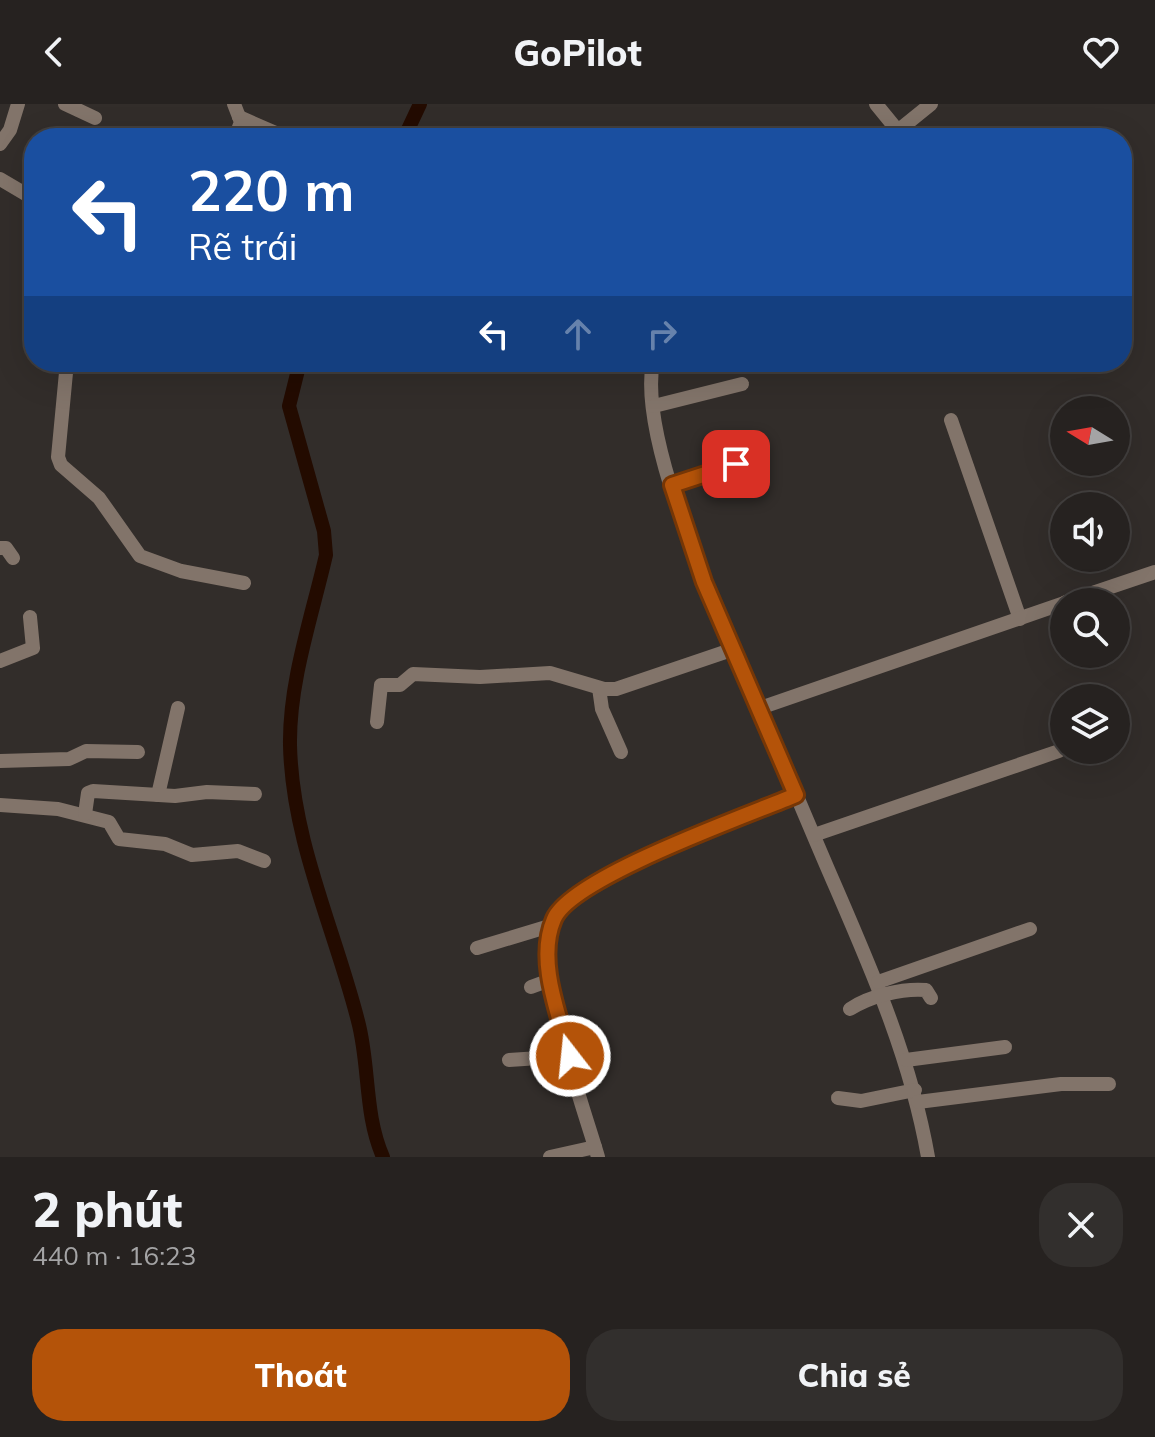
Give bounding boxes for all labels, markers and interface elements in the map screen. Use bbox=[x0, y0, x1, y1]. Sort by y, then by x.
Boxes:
icon: back bbox=[32, 30, 76, 74]
text: GoPilot bbox=[513, 30, 642, 75]
icon: heart bbox=[1079, 30, 1123, 74]
text: 220 m bbox=[188, 155, 355, 225]
icon: left bbox=[56, 160, 160, 264]
text: Rẽ trái bbox=[188, 224, 297, 269]
icon: left bbox=[472, 312, 516, 356]
icon: ahead bbox=[556, 312, 600, 356]
icon: right bbox=[640, 312, 684, 356]
north arrow bbox=[1050, 396, 1130, 476]
map controls bbox=[1050, 396, 1130, 764]
pin bbox=[702, 430, 770, 498]
icon: arrive bbox=[714, 442, 758, 486]
button: sound bbox=[1050, 492, 1130, 572]
button: search bbox=[1050, 588, 1130, 668]
button: layers bbox=[1050, 684, 1130, 764]
position arrow bbox=[528, 1014, 612, 1098]
text: 2 phút bbox=[32, 1179, 182, 1239]
button: close bbox=[1039, 1183, 1123, 1267]
text: 440 m · 16:23 bbox=[32, 1239, 196, 1272]
button: Thoát bbox=[32, 1329, 570, 1421]
button: Chia sẻ bbox=[586, 1329, 1123, 1421]

